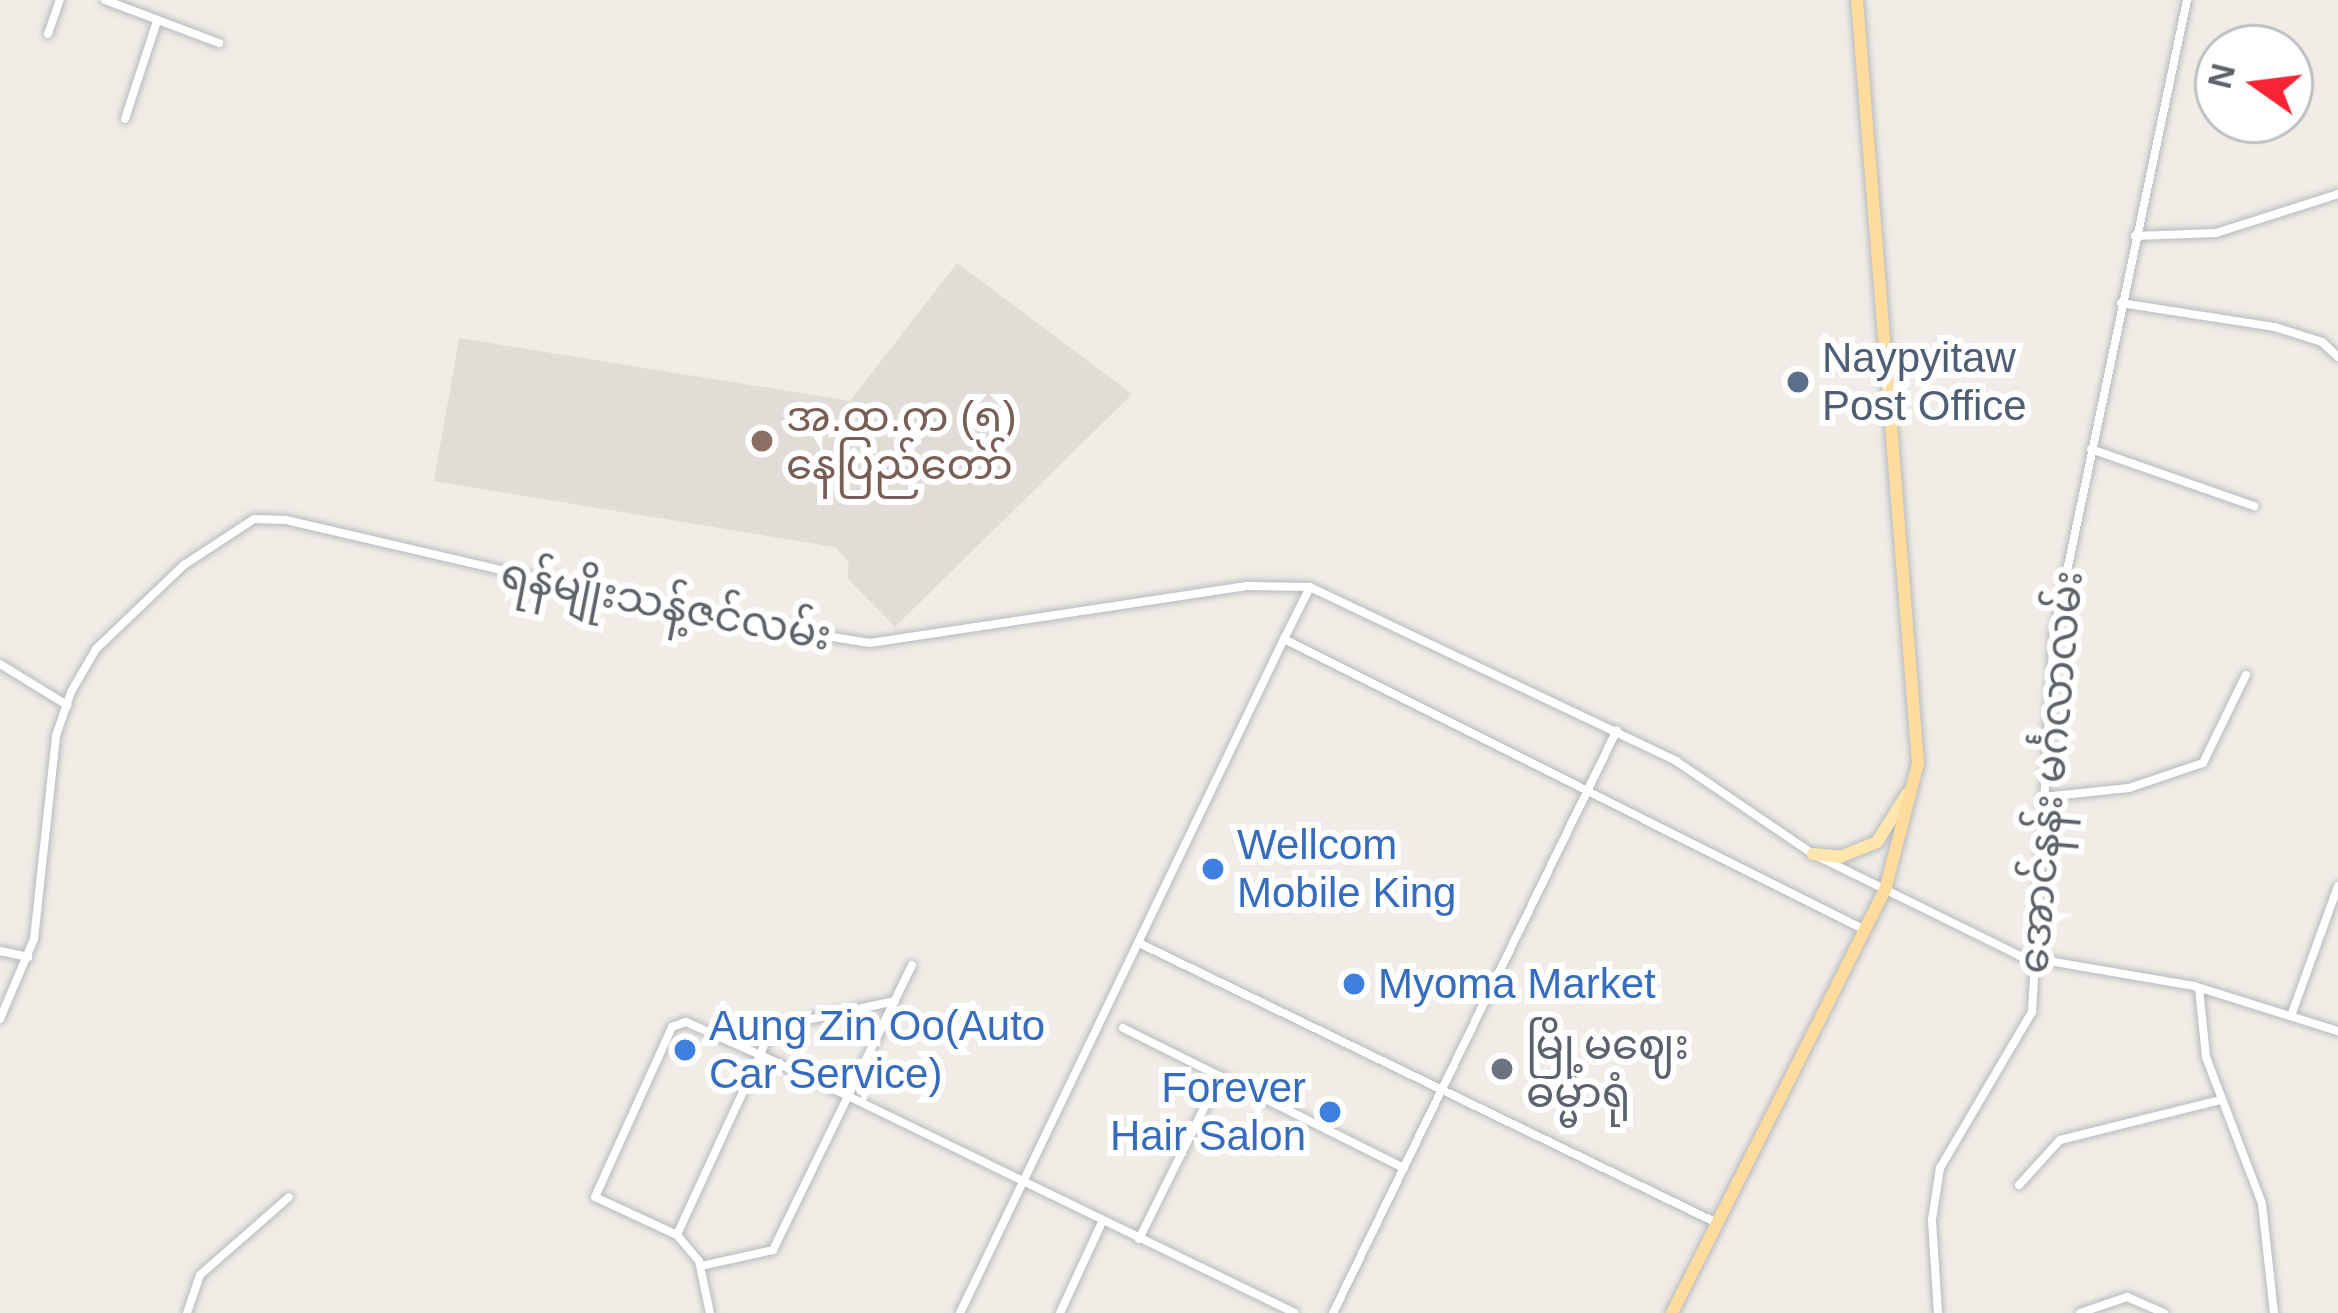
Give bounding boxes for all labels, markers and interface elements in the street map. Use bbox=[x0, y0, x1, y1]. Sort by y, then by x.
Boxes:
north arrow bbox=[2194, 24, 2314, 144]
text: N bbox=[2201, 60, 2242, 92]
place label: Naypyitaw Post Office bbox=[1822, 333, 2027, 431]
marker: Naypyitaw Post Office bbox=[1785, 369, 1811, 395]
place label: အ.ထ.က (၅) နေပြည်တော် bbox=[786, 392, 1017, 490]
marker: အ.ထ.က (၅) နေပြည်တော် bbox=[749, 428, 775, 454]
street label: ရန်မျိုးသန့်ဇင်လမ်း bbox=[497, 548, 835, 662]
street label: အောင်နန်း မင်္ဂလာလမ်း bbox=[2008, 568, 2094, 976]
place label: Wellcom Mobile King bbox=[1237, 820, 1456, 918]
marker: Wellcom Mobile King bbox=[1200, 856, 1226, 882]
place label: Myoma Market bbox=[1378, 959, 1656, 1009]
marker: Myoma Market bbox=[1341, 971, 1367, 997]
place label: Aung Zin Oo(Auto Car Service) bbox=[709, 1001, 1045, 1100]
place label: မြို့မဈေး ဓမ္မာရုံ bbox=[1526, 1020, 1689, 1118]
marker: Aung Zin Oo(Auto Car Service) bbox=[672, 1037, 698, 1063]
marker: မြို့မဈေး ဓမ္မာရုံ bbox=[1489, 1056, 1515, 1082]
place label: Forever Hair Salon bbox=[1110, 1063, 1306, 1162]
marker: Forever Hair Salon bbox=[1317, 1099, 1343, 1125]

